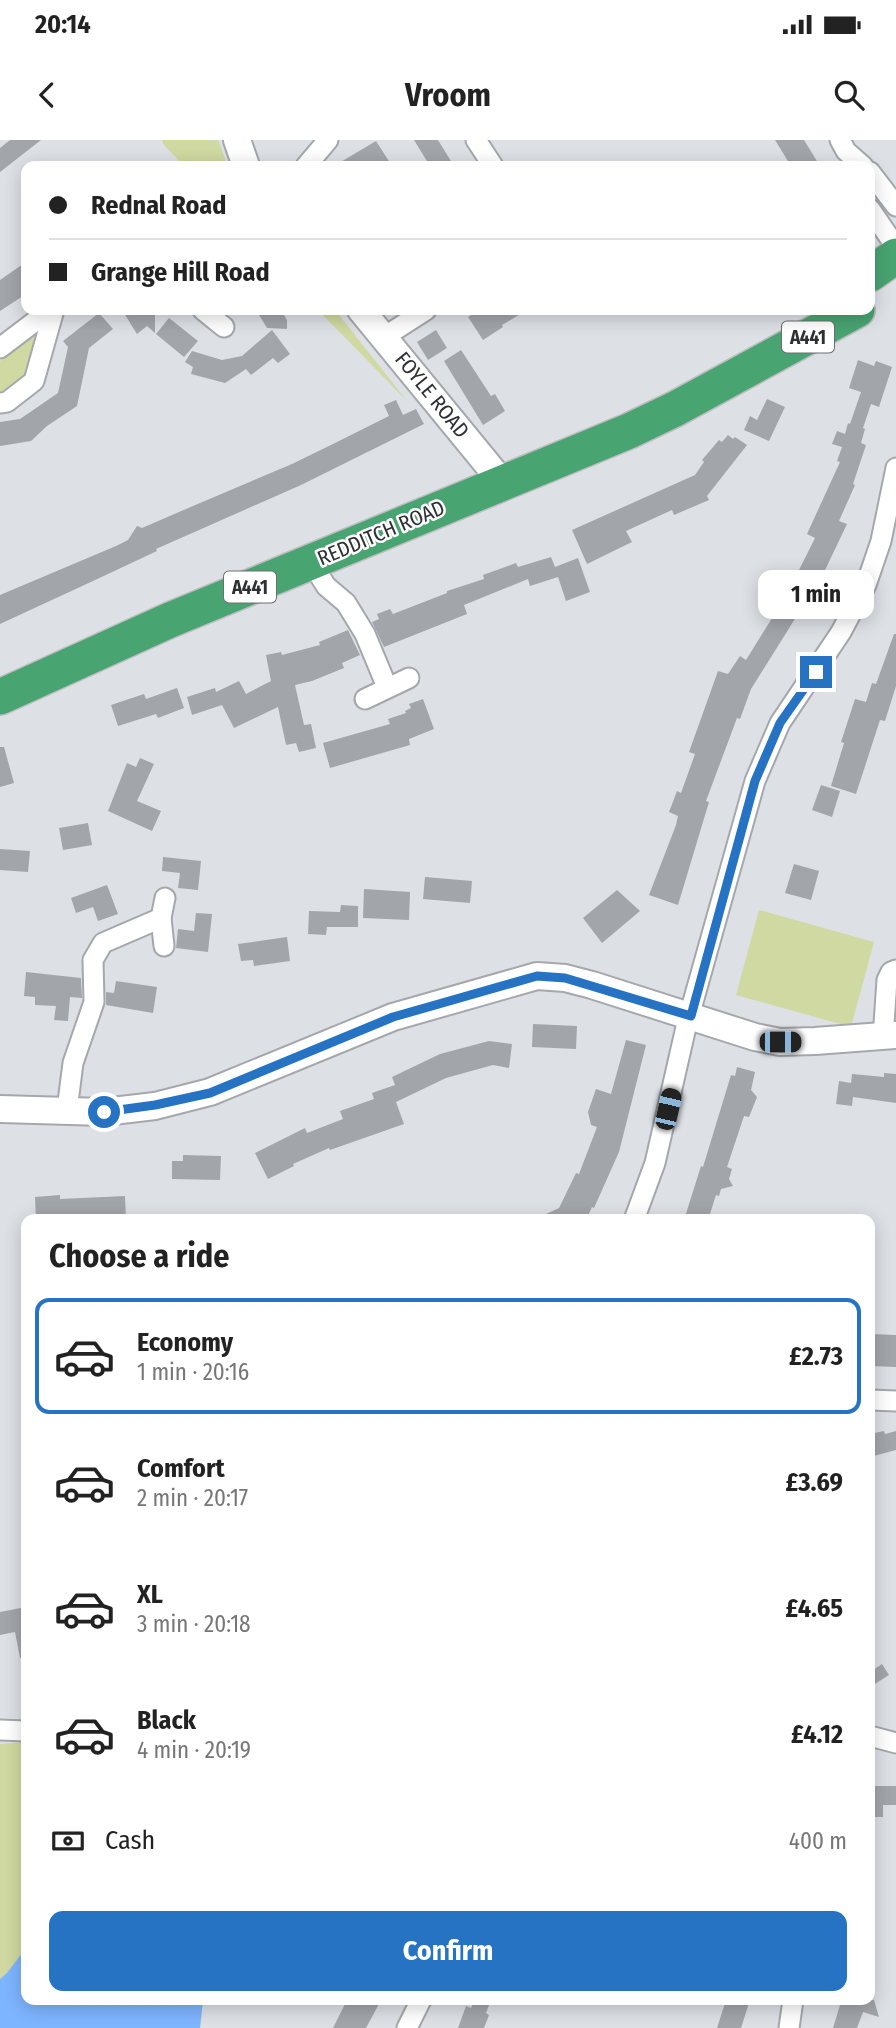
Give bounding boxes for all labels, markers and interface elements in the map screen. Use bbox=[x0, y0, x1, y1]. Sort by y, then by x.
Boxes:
text: 20:14 bbox=[35, 9, 91, 40]
icon: back bbox=[28, 76, 66, 114]
text: Vroom bbox=[405, 76, 491, 114]
icon: search bbox=[830, 76, 868, 114]
text: Rednal Road bbox=[91, 190, 226, 221]
text: Grange Hill Road bbox=[91, 257, 270, 288]
road number: A441 bbox=[782, 322, 834, 352]
street label: FOYLE ROAD bbox=[389, 347, 475, 443]
street label: REDDITCH ROAD bbox=[313, 494, 449, 572]
callout: 1 min bbox=[758, 570, 874, 620]
road number: A441 bbox=[224, 572, 276, 602]
text: 1 min bbox=[791, 580, 841, 608]
route end bbox=[800, 656, 832, 688]
car bbox=[760, 1032, 802, 1053]
car bbox=[654, 1086, 683, 1132]
route start bbox=[88, 1096, 120, 1128]
text: Choose a ride bbox=[49, 1237, 230, 1275]
icon: car bbox=[53, 1325, 116, 1388]
text: Economy bbox=[137, 1327, 233, 1358]
text: £2.73 bbox=[789, 1341, 843, 1372]
text: 1 min · 20:16 bbox=[137, 1358, 249, 1386]
icon: car bbox=[53, 1451, 116, 1514]
text: Comfort bbox=[137, 1453, 225, 1484]
text: £3.69 bbox=[786, 1467, 843, 1498]
text: 2 min · 20:17 bbox=[137, 1484, 248, 1512]
icon: car bbox=[53, 1577, 116, 1640]
text: XL bbox=[137, 1579, 163, 1610]
text: £4.65 bbox=[786, 1593, 843, 1624]
text: 3 min · 20:18 bbox=[137, 1610, 251, 1638]
icon: car bbox=[53, 1703, 116, 1766]
text: Black bbox=[137, 1705, 196, 1736]
text: £4.12 bbox=[791, 1719, 843, 1750]
text: 4 min · 20:19 bbox=[137, 1736, 251, 1764]
icon: cash bbox=[49, 1822, 87, 1860]
text: Cash bbox=[105, 1825, 155, 1856]
text: 400 m bbox=[789, 1827, 847, 1855]
button: Confirm bbox=[49, 1911, 847, 1991]

